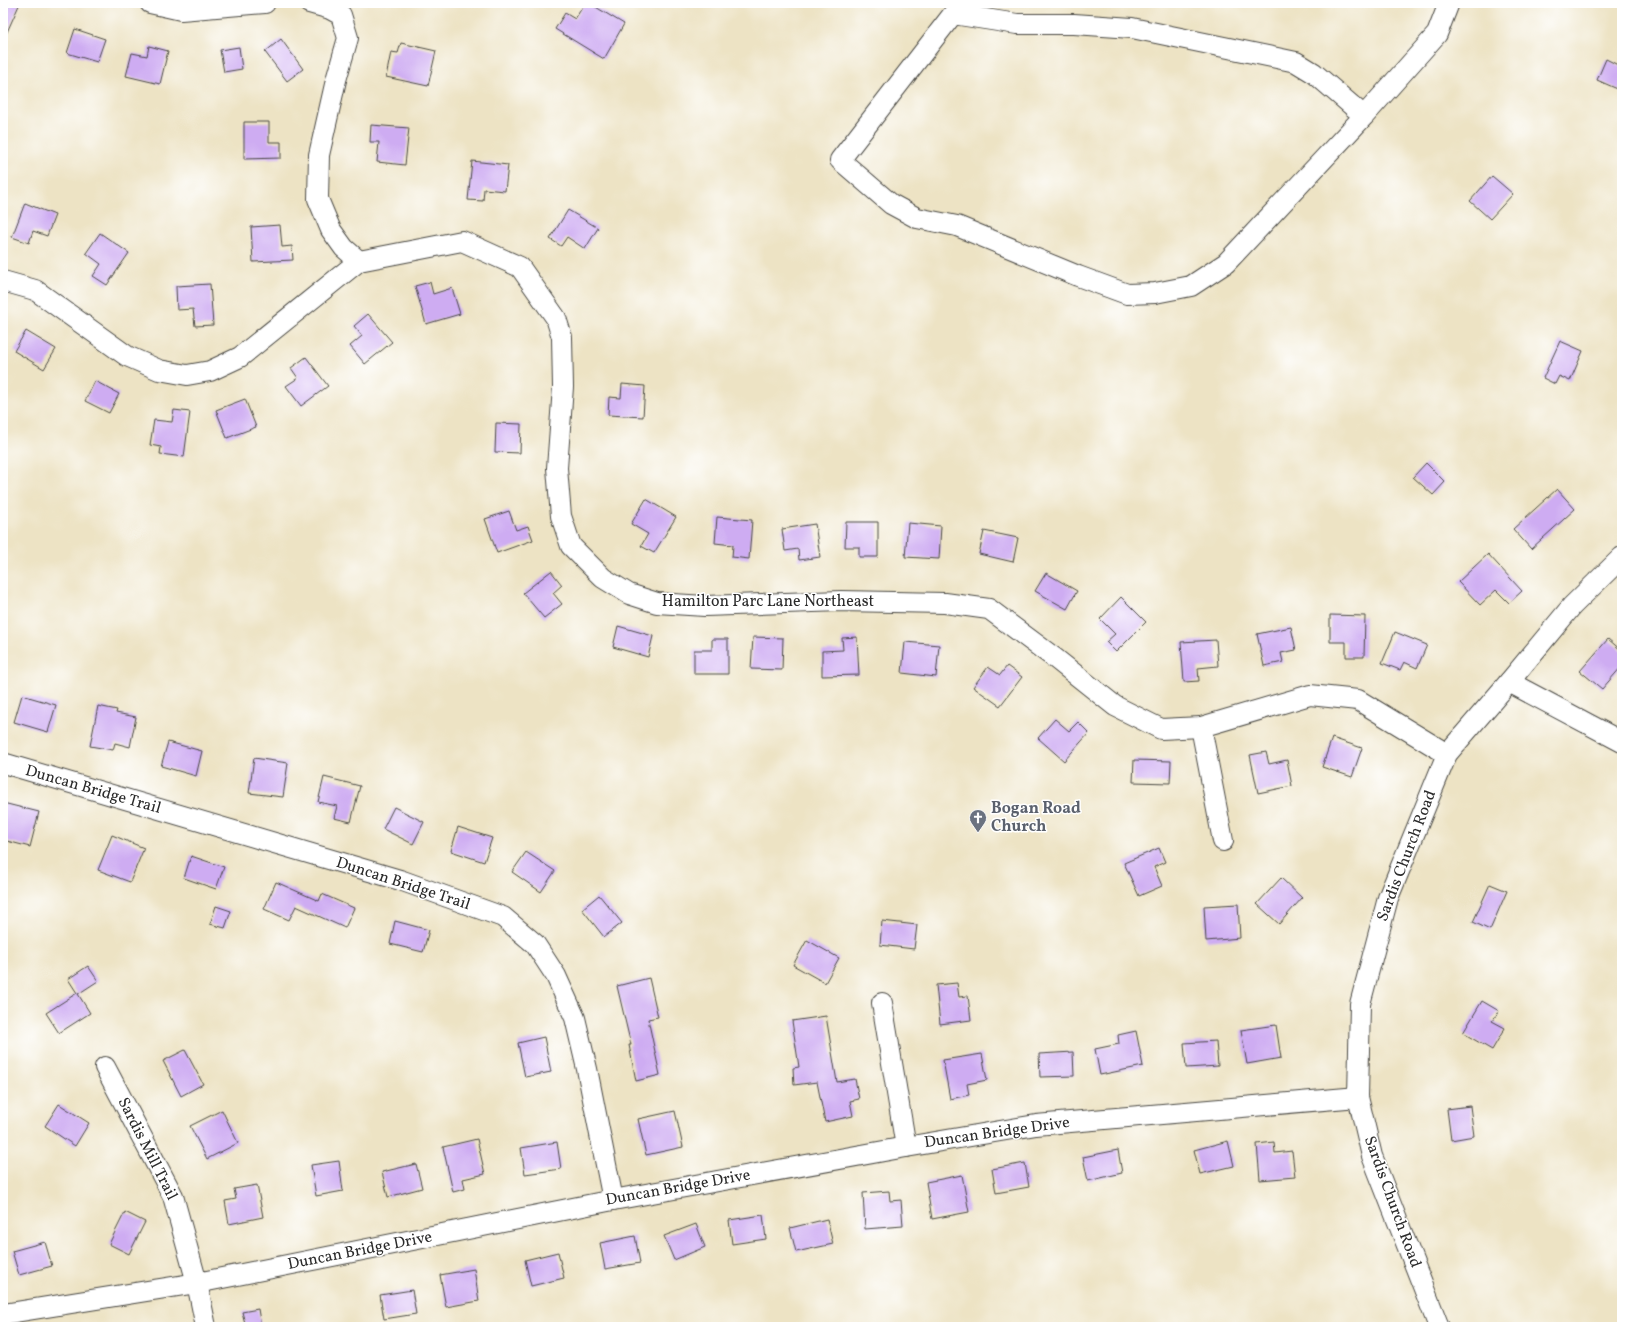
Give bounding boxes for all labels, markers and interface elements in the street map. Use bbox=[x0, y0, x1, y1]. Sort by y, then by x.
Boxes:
street label: Hamilton Parc Lane Northeast bbox=[662, 591, 875, 613]
street label: Duncan Bridge Trail bbox=[23, 760, 164, 820]
street label: Sardis Church Road bbox=[1372, 787, 1442, 925]
place label: Bogan Road Church bbox=[991, 798, 1081, 838]
church icon: Bogan Road Church bbox=[968, 808, 988, 833]
street label: Duncan Bridge Trail bbox=[333, 852, 473, 916]
street label: Sardis Mill Trail bbox=[112, 1094, 182, 1204]
street label: Duncan Bridge Drive bbox=[923, 1112, 1071, 1154]
street label: Sardis Church Road bbox=[1358, 1133, 1426, 1271]
street label: Duncan Bridge Drive bbox=[604, 1164, 752, 1212]
street label: Duncan Bridge Drive bbox=[286, 1226, 434, 1276]

